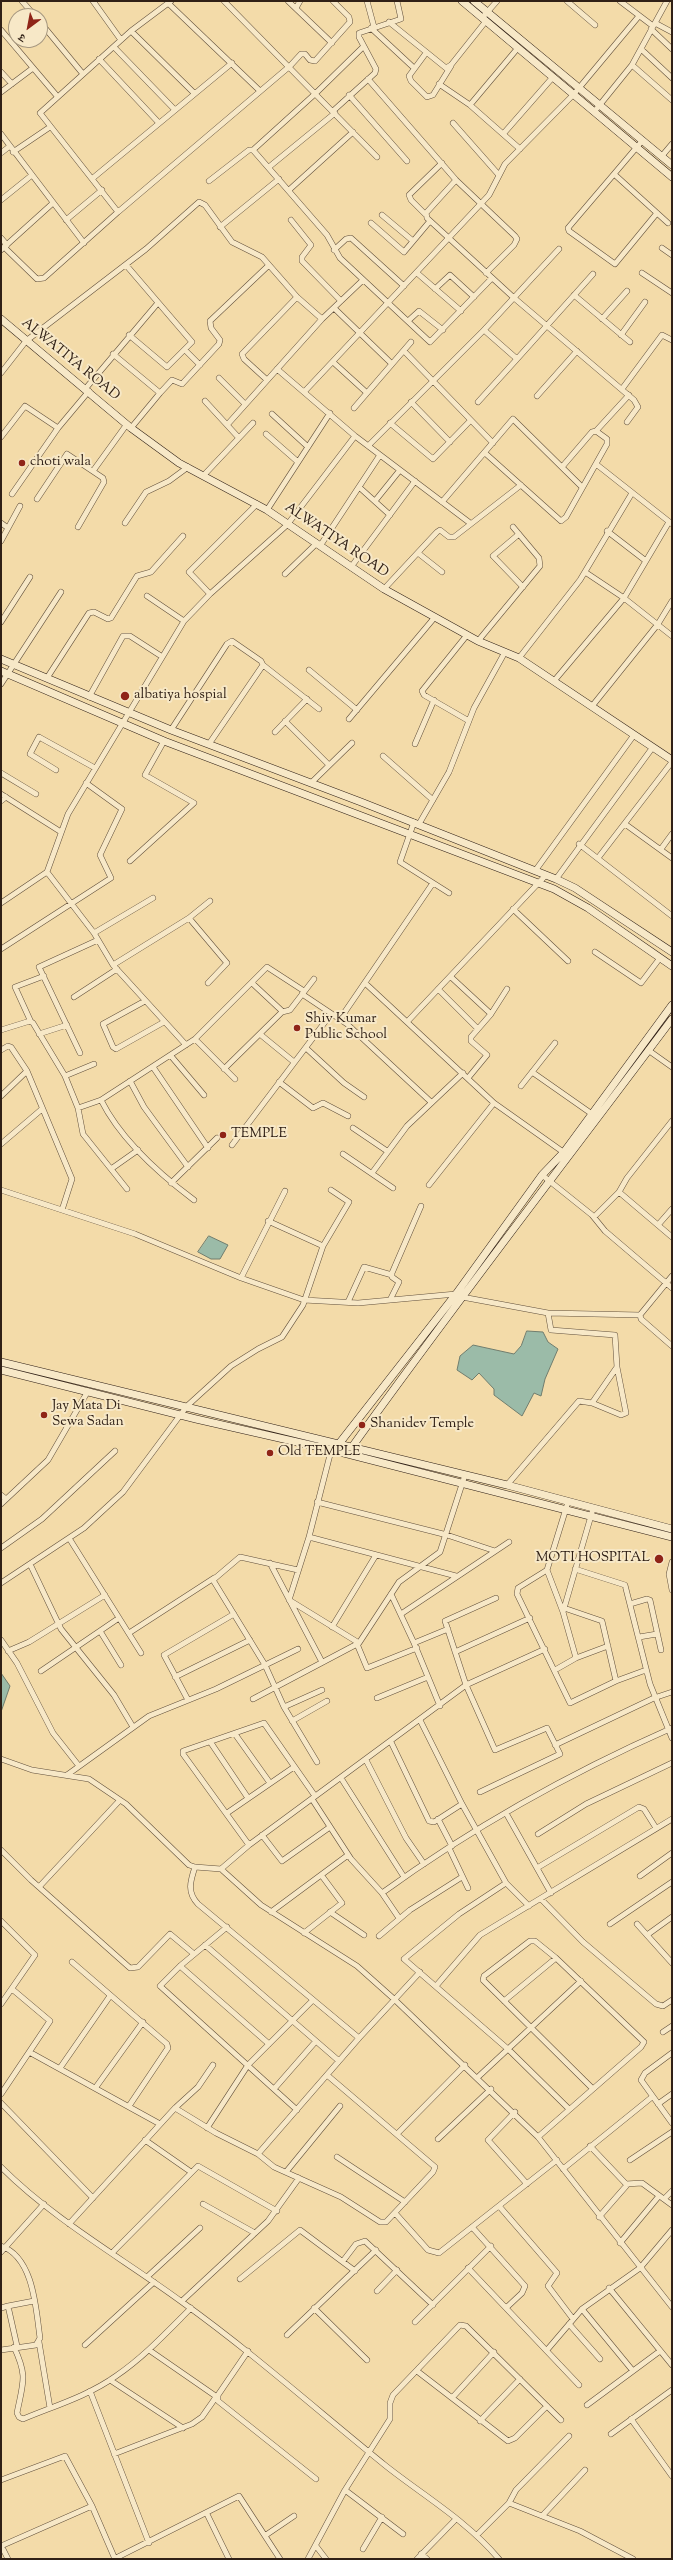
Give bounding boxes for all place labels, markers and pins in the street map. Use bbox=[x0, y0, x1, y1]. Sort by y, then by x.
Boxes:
place label: choti wala bbox=[30, 455, 91, 471]
marker: choti wala bbox=[17, 458, 27, 468]
place label: albatiya hospial bbox=[134, 688, 227, 704]
marker: albatiya hospial bbox=[119, 690, 131, 702]
place label: Shiv Kumar Public School bbox=[305, 1012, 387, 1044]
marker: Shiv Kumar Public School bbox=[292, 1023, 302, 1033]
place label: TEMPLE bbox=[231, 1127, 287, 1143]
marker: TEMPLE bbox=[218, 1130, 228, 1140]
place label: Jay Mata Di Sewa Sadan bbox=[52, 1399, 124, 1432]
marker: Jay Mata Di Sewa Sadan bbox=[39, 1410, 49, 1420]
place label: Shanidev Temple bbox=[370, 1417, 474, 1433]
marker: Shanidev Temple bbox=[357, 1420, 367, 1430]
place label: Old TEMPLE bbox=[278, 1445, 361, 1461]
marker: Old TEMPLE bbox=[265, 1448, 275, 1458]
place label: MOTI HOSPITAL bbox=[536, 1551, 650, 1567]
marker: MOTI HOSPITAL bbox=[653, 1553, 665, 1565]

